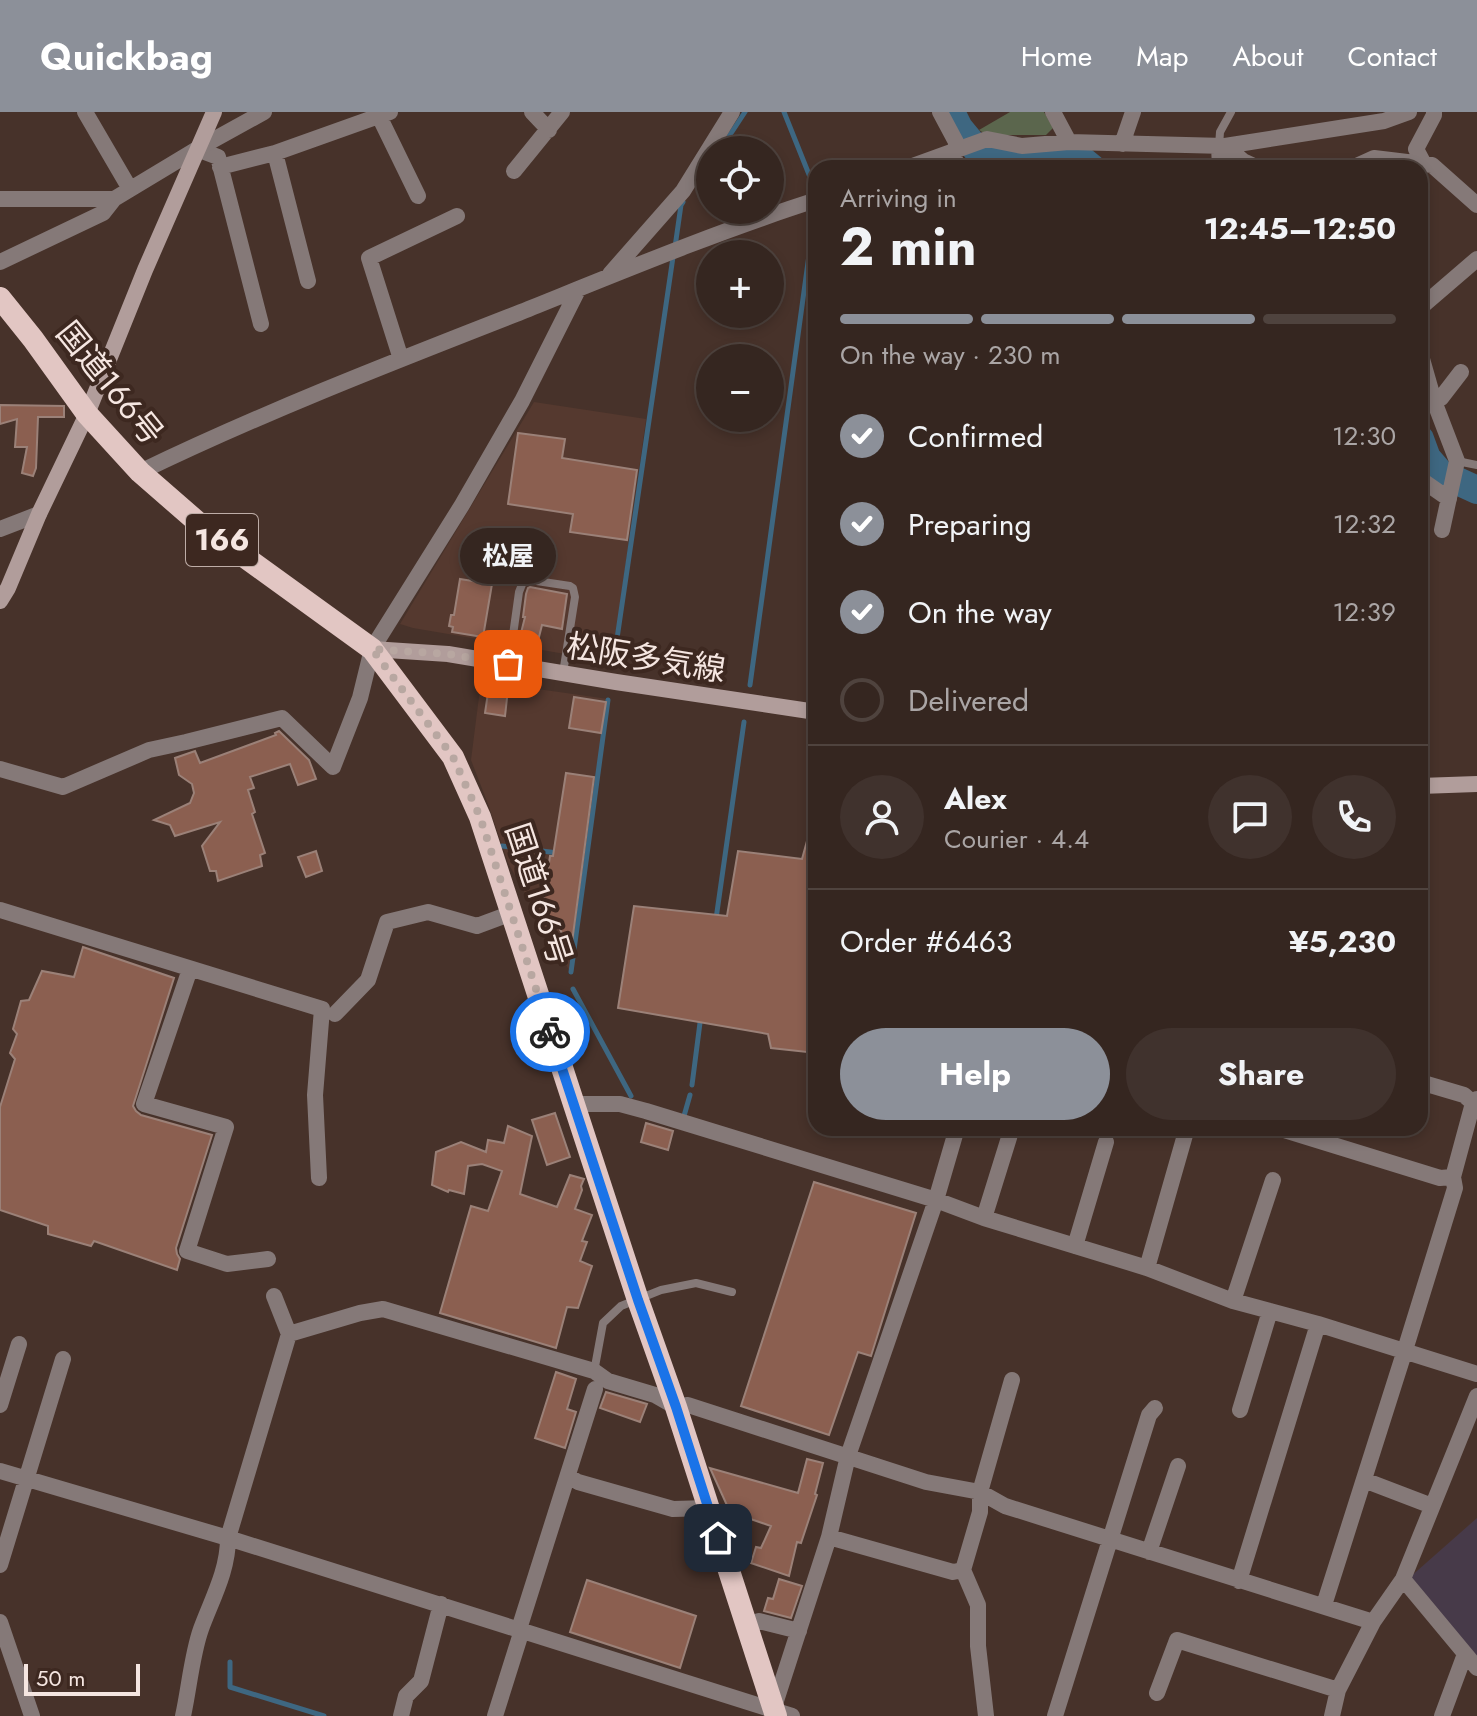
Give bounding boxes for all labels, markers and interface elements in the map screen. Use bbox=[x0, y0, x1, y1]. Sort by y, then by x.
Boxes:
text: Quickbag bbox=[40, 29, 213, 84]
text: Home bbox=[1021, 36, 1092, 77]
text: Map bbox=[1136, 36, 1188, 77]
text: About bbox=[1232, 36, 1304, 77]
text: Contact bbox=[1348, 36, 1437, 77]
map controls bbox=[696, 136, 784, 432]
button: locate bbox=[696, 136, 784, 224]
text: Arriving in bbox=[840, 179, 957, 217]
text: 12:45–12:50 bbox=[1204, 207, 1396, 250]
text: 2 min bbox=[840, 209, 977, 285]
button: + bbox=[696, 240, 784, 328]
street label: 国道166号 bbox=[46, 311, 174, 455]
text: On the way · 230 m bbox=[840, 336, 1061, 374]
button: − bbox=[696, 344, 784, 432]
icon: check bbox=[840, 414, 884, 458]
text: Confirmed bbox=[908, 415, 1043, 458]
text: 12:30 bbox=[1332, 417, 1396, 455]
icon: check bbox=[840, 502, 884, 546]
text: Preparing bbox=[908, 503, 1032, 546]
text: 12:32 bbox=[1333, 505, 1396, 543]
road number: 166 bbox=[186, 514, 258, 566]
callout: 松屋 bbox=[460, 528, 556, 584]
text: 松屋 bbox=[482, 537, 534, 575]
icon: check bbox=[840, 590, 884, 634]
text: On the way bbox=[908, 591, 1052, 634]
text: 12:39 bbox=[1333, 593, 1396, 631]
street label: 松阪多気線 bbox=[563, 623, 729, 693]
pin bbox=[474, 630, 542, 698]
icon: bag bbox=[486, 642, 530, 686]
text: Delivered bbox=[908, 679, 1029, 722]
button: person bbox=[840, 775, 924, 859]
button: chat bbox=[1208, 775, 1292, 859]
button: phone bbox=[1312, 775, 1396, 859]
text: Alex bbox=[944, 777, 1007, 820]
street label: 国道166号 bbox=[494, 817, 584, 971]
text: Courier · 4.4 bbox=[944, 820, 1089, 858]
text: Order #6463 bbox=[840, 920, 1012, 963]
text: ¥5,230 bbox=[1289, 920, 1396, 963]
courier bbox=[510, 992, 590, 1072]
icon: bike bbox=[528, 1010, 572, 1054]
button: Help bbox=[840, 1028, 1110, 1120]
button: Share bbox=[1126, 1028, 1396, 1120]
pin bbox=[684, 1504, 752, 1572]
icon: home bbox=[696, 1516, 740, 1560]
scale bar bbox=[24, 1660, 140, 1696]
text: 50 m bbox=[36, 1662, 85, 1694]

